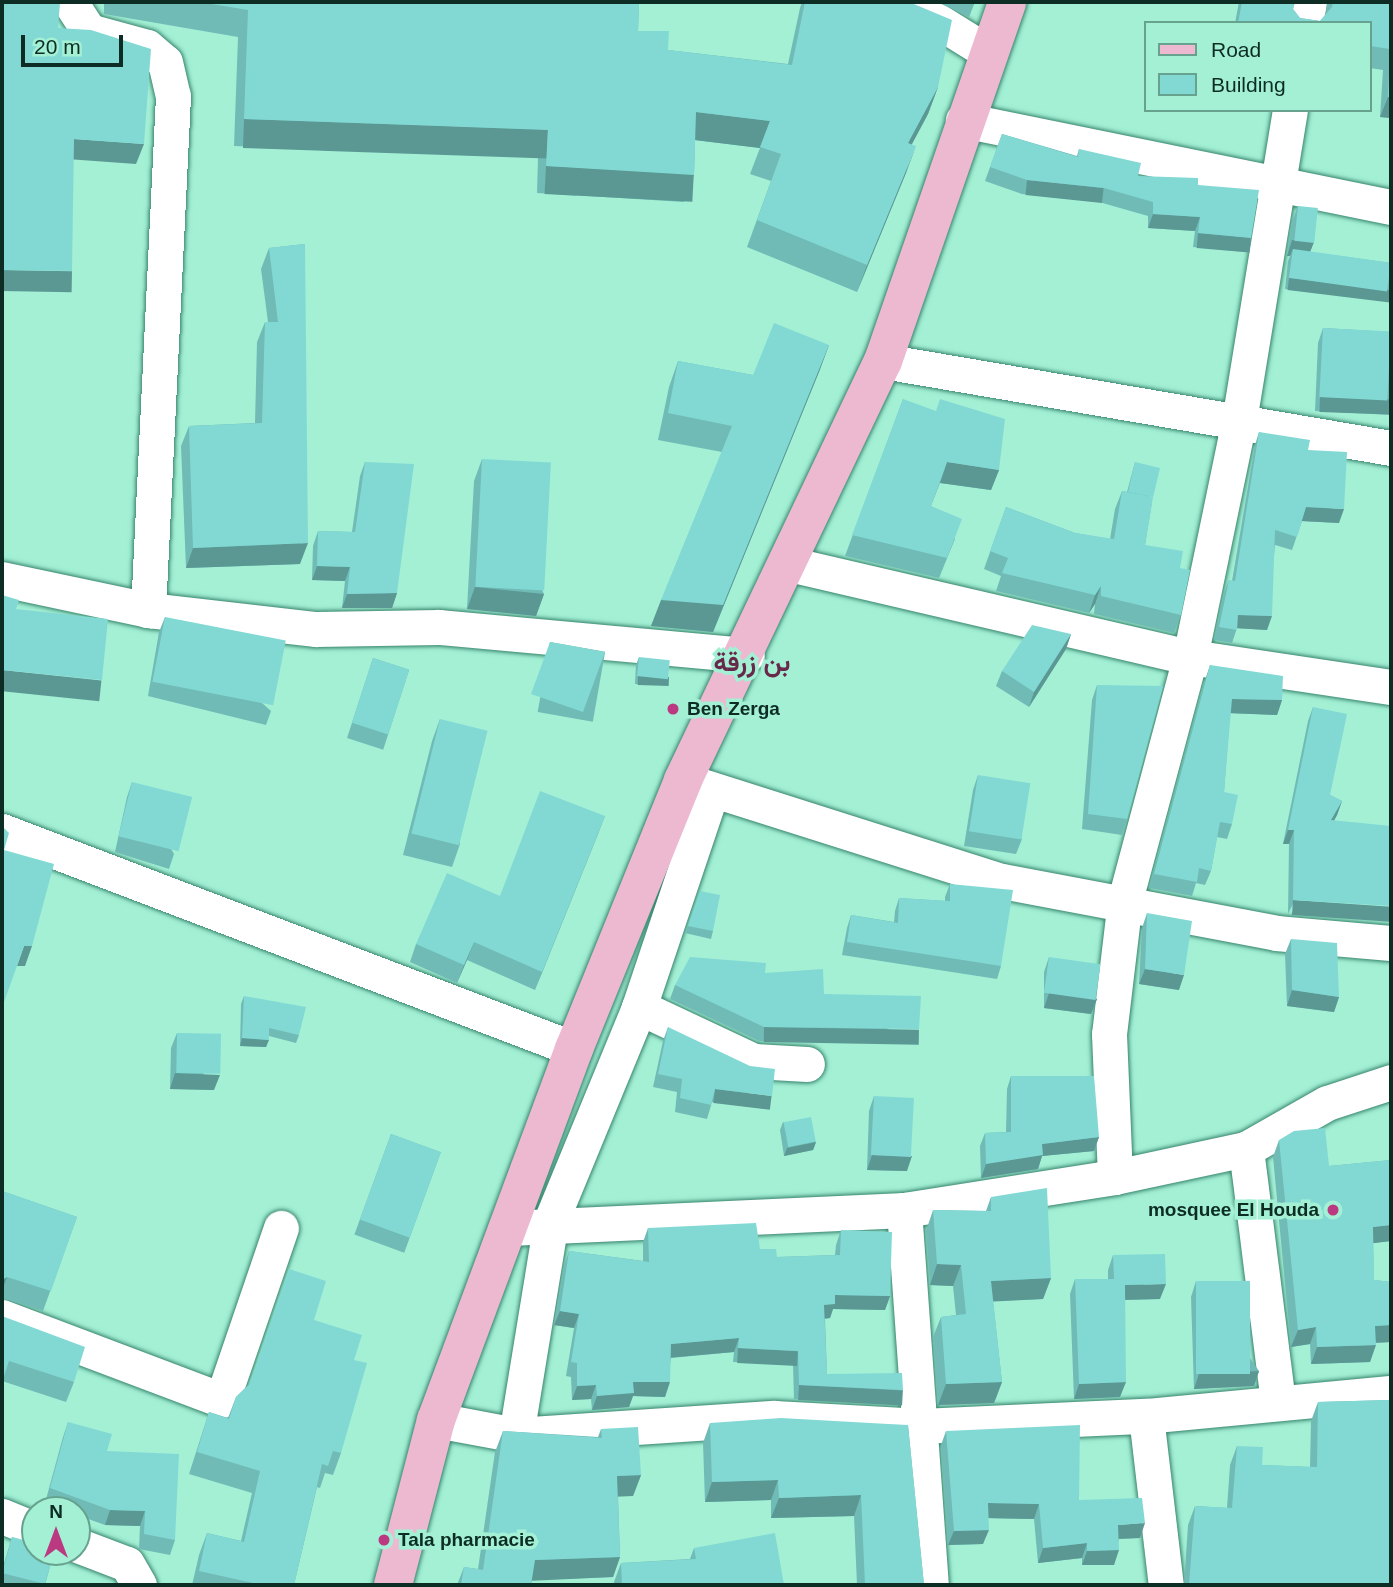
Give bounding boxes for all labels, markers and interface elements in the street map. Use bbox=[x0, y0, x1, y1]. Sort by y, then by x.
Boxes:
scale bar bbox=[24, 21, 126, 65]
legend bbox=[1144, 21, 1372, 112]
text: 20 m bbox=[34, 35, 81, 58]
text: Road bbox=[1211, 38, 1261, 61]
text: Building bbox=[1211, 73, 1286, 96]
district label: بن زرقة bbox=[714, 647, 790, 679]
place label: Ben Zerga bbox=[687, 698, 780, 720]
marker: Ben Zerga bbox=[665, 701, 681, 717]
place label: mosquee El Houda bbox=[1148, 1199, 1319, 1221]
marker: mosquee El Houda bbox=[1325, 1202, 1341, 1218]
north arrow bbox=[21, 1496, 91, 1566]
text: N bbox=[49, 1501, 63, 1522]
place label: Tala pharmacie bbox=[398, 1529, 535, 1551]
marker: Tala pharmacie bbox=[376, 1532, 392, 1548]

